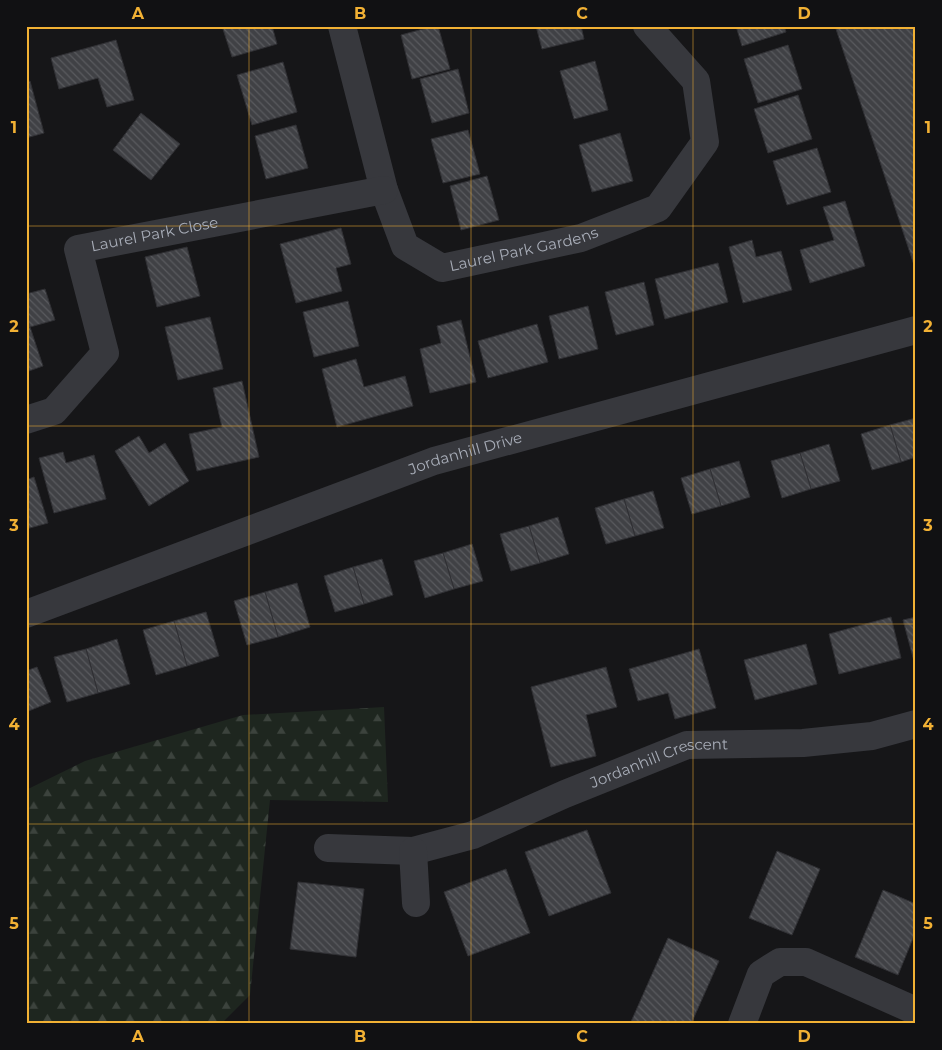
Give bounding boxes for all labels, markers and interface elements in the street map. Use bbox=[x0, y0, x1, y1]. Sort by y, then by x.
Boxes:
text: A bbox=[131, 4, 145, 23]
text: B bbox=[354, 4, 366, 23]
text: C bbox=[576, 4, 588, 23]
text: D bbox=[797, 4, 811, 23]
text: 1 bbox=[11, 118, 17, 137]
text: 1 bbox=[925, 118, 931, 137]
street label: Laurel Park Close bbox=[89, 212, 220, 255]
street label: Laurel Park Gardens bbox=[448, 222, 601, 275]
text: 2 bbox=[9, 317, 19, 336]
text: 2 bbox=[923, 317, 933, 336]
street label: Jordanhill Drive bbox=[405, 427, 524, 479]
text: 3 bbox=[8, 516, 19, 535]
text: 3 bbox=[922, 516, 933, 535]
text: 4 bbox=[8, 715, 20, 734]
text: 4 bbox=[922, 715, 934, 734]
street label: Jordanhill Crescent bbox=[586, 734, 728, 792]
text: 5 bbox=[9, 914, 19, 933]
text: 5 bbox=[923, 914, 933, 933]
text: A bbox=[131, 1027, 145, 1046]
text: B bbox=[354, 1027, 366, 1046]
text: C bbox=[576, 1027, 588, 1046]
text: D bbox=[797, 1027, 811, 1046]

